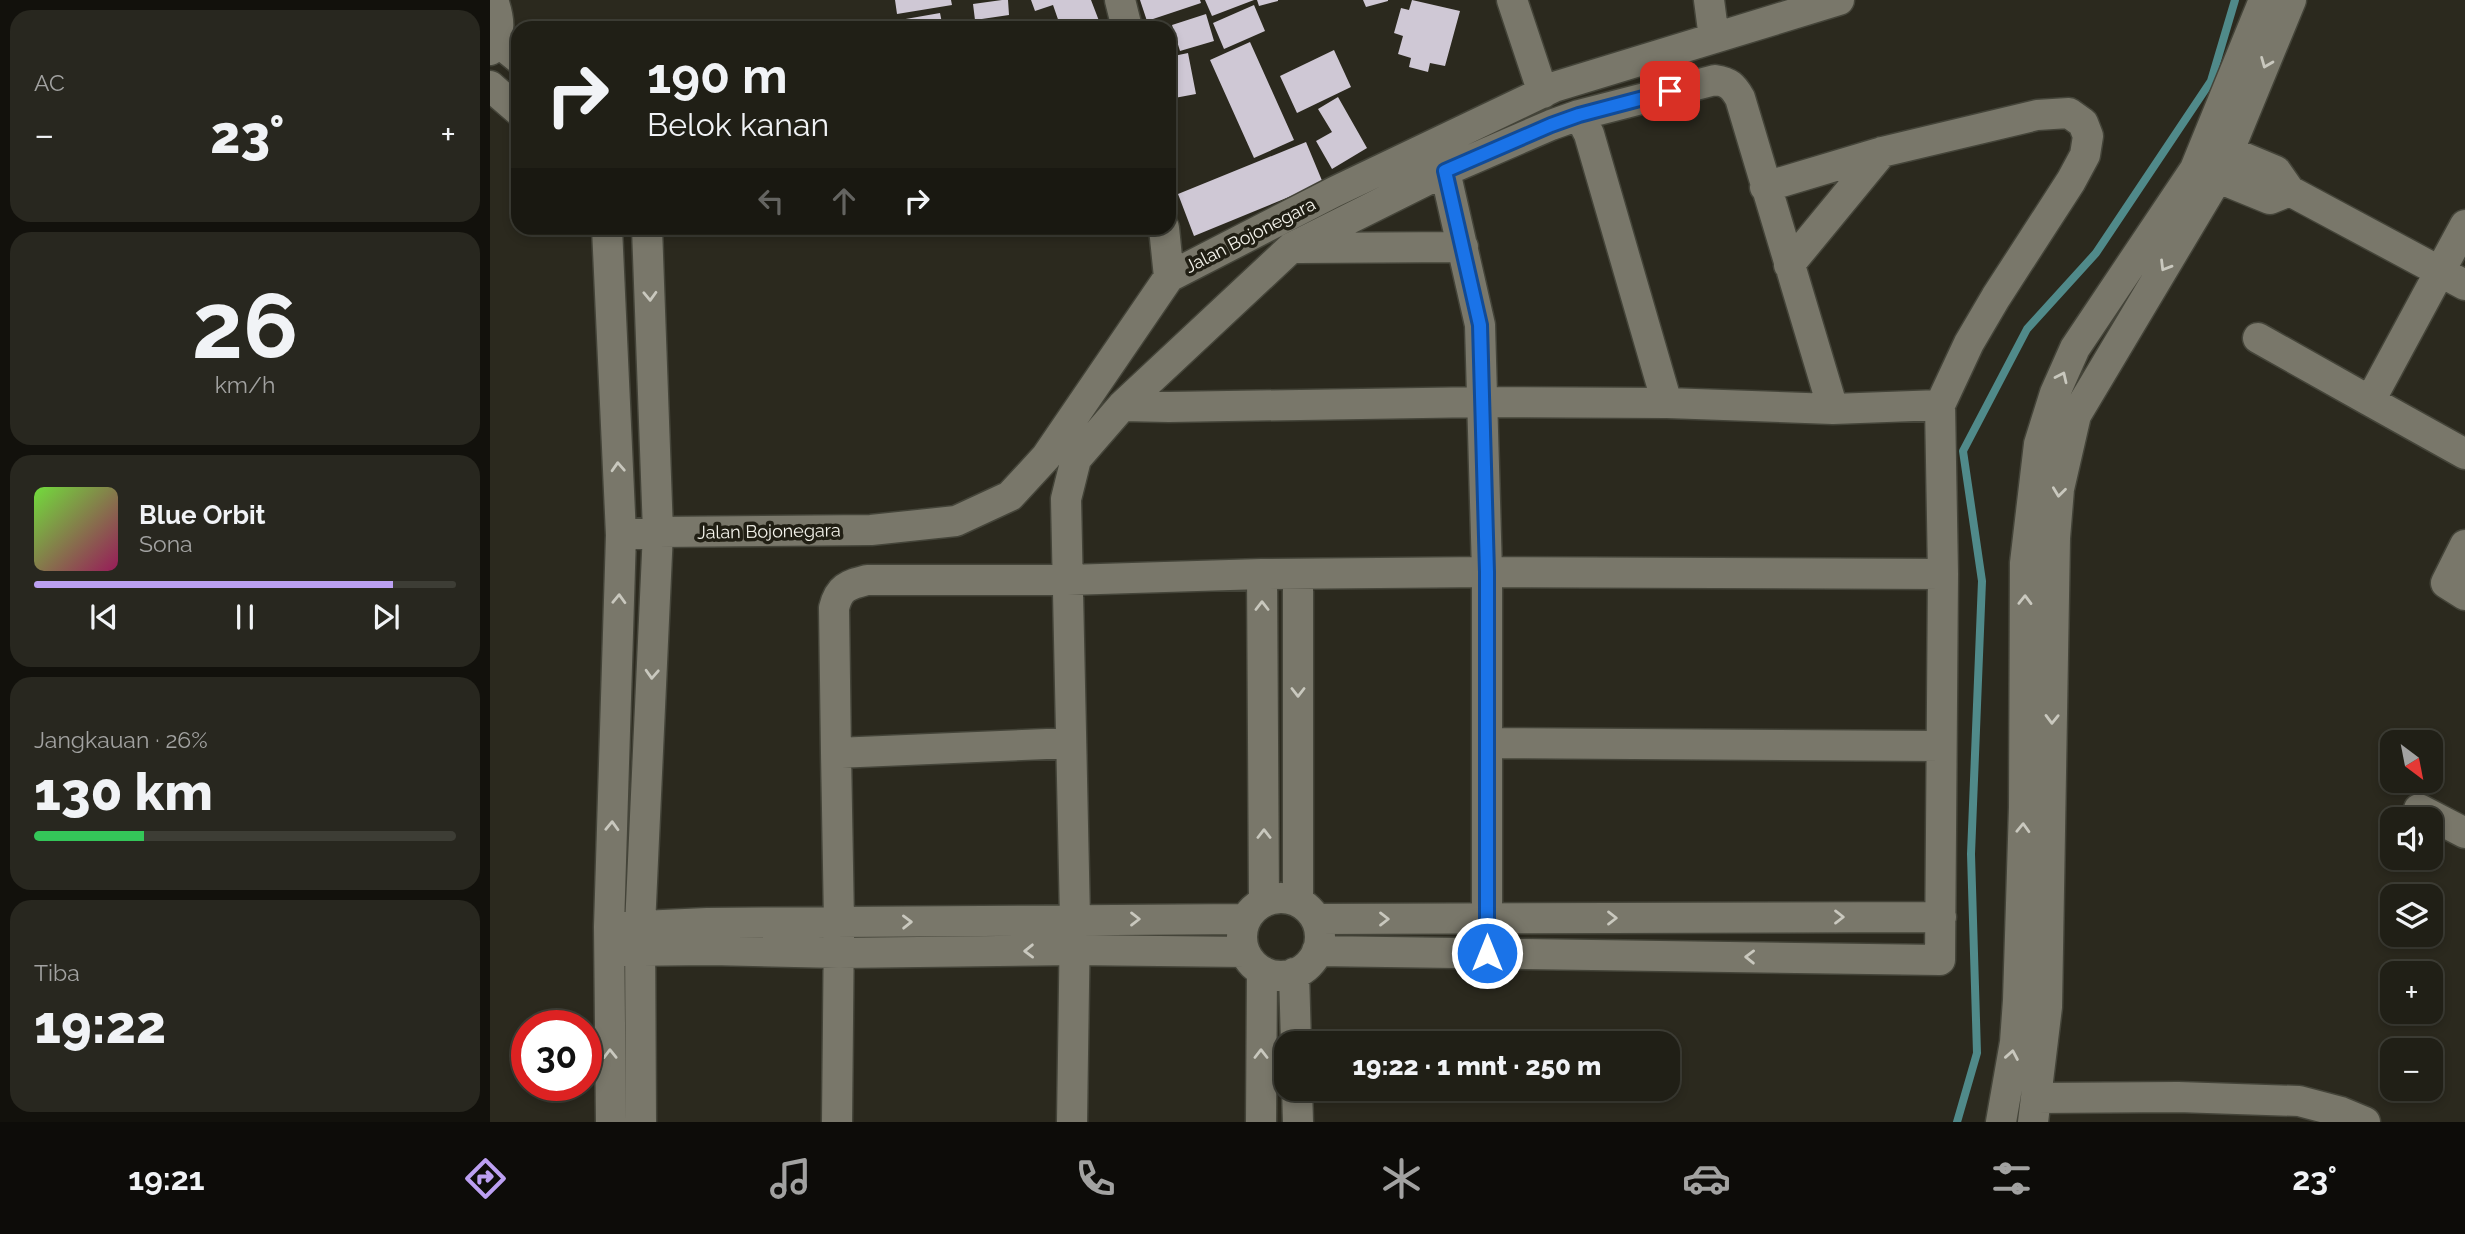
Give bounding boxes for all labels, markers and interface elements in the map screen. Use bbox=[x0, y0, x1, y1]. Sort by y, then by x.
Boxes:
text: 190 m bbox=[647, 47, 788, 104]
icon: right bbox=[532, 49, 623, 140]
one-way arrow bbox=[2260, 57, 2274, 69]
pin bbox=[1640, 61, 1700, 121]
text: AC bbox=[34, 69, 65, 96]
icon: arrive bbox=[1651, 72, 1689, 110]
text: 23° bbox=[210, 104, 284, 165]
text: Belok kanan bbox=[647, 106, 829, 143]
text: − bbox=[34, 112, 54, 157]
text: + bbox=[440, 112, 456, 157]
icon: left bbox=[752, 182, 790, 220]
icon: ahead bbox=[825, 182, 863, 220]
icon: right bbox=[898, 182, 936, 220]
street label: Jalan Bojonegara bbox=[1181, 193, 1319, 277]
one-way arrow bbox=[2160, 259, 2173, 272]
text: 26 bbox=[192, 272, 298, 379]
one-way arrow bbox=[642, 290, 657, 301]
text: km/h bbox=[215, 371, 275, 398]
one-way arrow bbox=[2054, 372, 2068, 385]
one-way arrow bbox=[611, 461, 626, 472]
one-way arrow bbox=[2052, 486, 2067, 498]
text: Blue Orbit bbox=[139, 500, 266, 530]
street label: Jalan Bojonegara bbox=[697, 519, 841, 543]
text: Sona bbox=[139, 530, 193, 557]
one-way arrow bbox=[612, 593, 627, 604]
one-way arrow bbox=[2017, 594, 2032, 605]
icon: previous bbox=[85, 598, 123, 636]
icon: pause bbox=[226, 598, 264, 636]
icon: next bbox=[367, 598, 405, 636]
one-way arrow bbox=[1254, 601, 1270, 611]
one-way arrow bbox=[644, 669, 659, 680]
one-way arrow bbox=[1290, 687, 1306, 698]
one-way arrow bbox=[2045, 714, 2060, 725]
text: Jangkauan · 26% bbox=[34, 726, 208, 753]
north arrow bbox=[2380, 730, 2443, 793]
map controls bbox=[2380, 730, 2443, 1101]
text: 130 km bbox=[34, 761, 213, 822]
button: sound bbox=[2380, 807, 2443, 870]
one-way arrow bbox=[605, 821, 620, 832]
one-way arrow bbox=[2015, 822, 2031, 832]
one-way arrow bbox=[1256, 828, 1272, 839]
button: layers bbox=[2380, 884, 2443, 947]
one-way arrow bbox=[1834, 909, 1845, 925]
one-way arrow bbox=[1607, 910, 1617, 926]
one-way arrow bbox=[1130, 911, 1141, 927]
one-way arrow bbox=[1379, 911, 1390, 927]
one-way arrow bbox=[902, 914, 913, 929]
position arrow bbox=[1450, 916, 1524, 990]
one-way arrow bbox=[1024, 943, 1034, 959]
one-way arrow bbox=[1744, 949, 1754, 965]
text: Tiba bbox=[34, 959, 80, 986]
button: + bbox=[2380, 961, 2443, 1024]
text: 19:22 bbox=[34, 994, 166, 1055]
speed limit sign: 30 bbox=[511, 1010, 602, 1101]
button: − bbox=[2380, 1038, 2443, 1101]
one-way arrow bbox=[602, 1048, 618, 1059]
one-way arrow bbox=[1254, 1048, 1269, 1059]
one-way arrow bbox=[2004, 1049, 2019, 1061]
text: 19:22 · 1 mnt · 250 m bbox=[1353, 1051, 1601, 1081]
icon: directions bbox=[461, 1154, 510, 1203]
icon: music bbox=[766, 1154, 815, 1203]
icon: phone bbox=[1071, 1154, 1120, 1203]
icon: climate bbox=[1377, 1154, 1426, 1203]
icon: car bbox=[1682, 1154, 1731, 1203]
icon: filters bbox=[1987, 1154, 2036, 1203]
text: 19:21 bbox=[128, 1160, 205, 1197]
text: 23° bbox=[2292, 1160, 2337, 1197]

